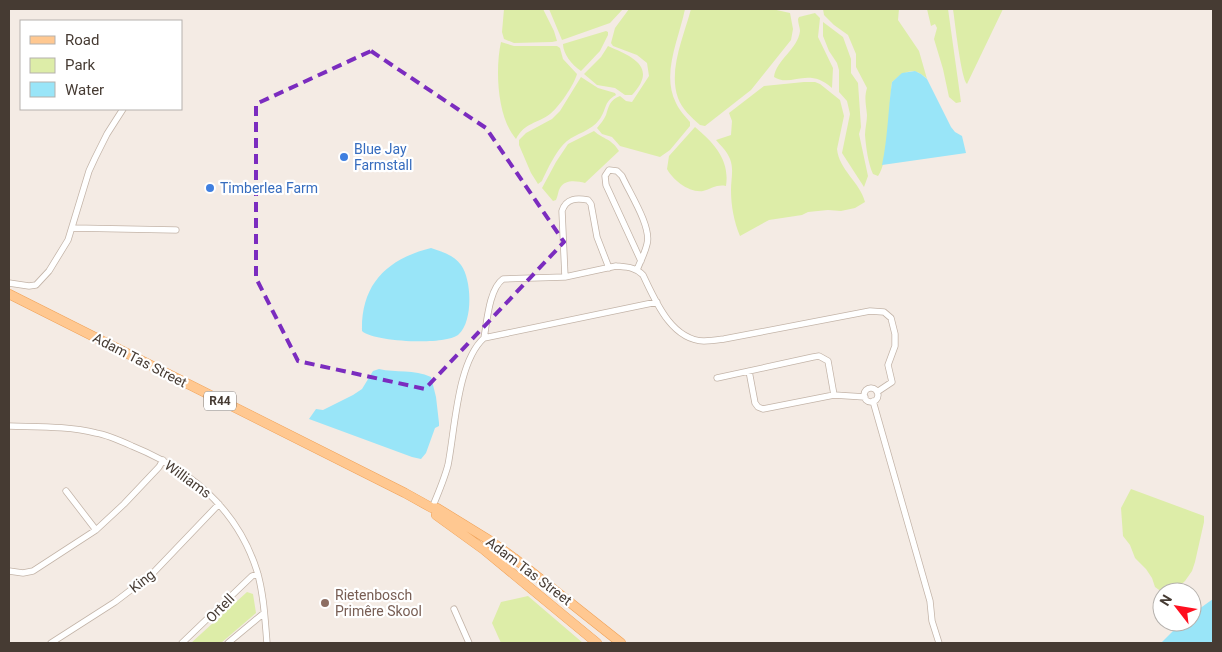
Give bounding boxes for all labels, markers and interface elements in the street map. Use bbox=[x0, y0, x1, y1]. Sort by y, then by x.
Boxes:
legend bbox=[20, 20, 182, 110]
text: Road bbox=[65, 31, 99, 49]
text: Park bbox=[65, 56, 96, 74]
text: Water bbox=[65, 81, 104, 99]
place label: Blue Jay Farmstall bbox=[354, 141, 412, 173]
marker: Blue Jay Farmstall bbox=[338, 151, 350, 163]
place label: Timberlea Farm bbox=[220, 180, 318, 196]
marker: Timberlea Farm bbox=[204, 182, 216, 194]
street label: Adam Tas Street bbox=[91, 330, 190, 391]
road number: R44 bbox=[204, 392, 236, 411]
street label: Williams bbox=[162, 457, 214, 501]
street label: Adam Tas Street bbox=[483, 534, 575, 609]
street label: King bbox=[126, 566, 158, 596]
north arrow bbox=[1152, 582, 1202, 632]
place label: Rietenbosch Primêre Skool bbox=[335, 587, 422, 619]
street label: Ortell bbox=[202, 590, 238, 626]
text: N bbox=[1156, 592, 1175, 609]
marker: Rietenbosch Primêre Skool bbox=[319, 597, 331, 609]

